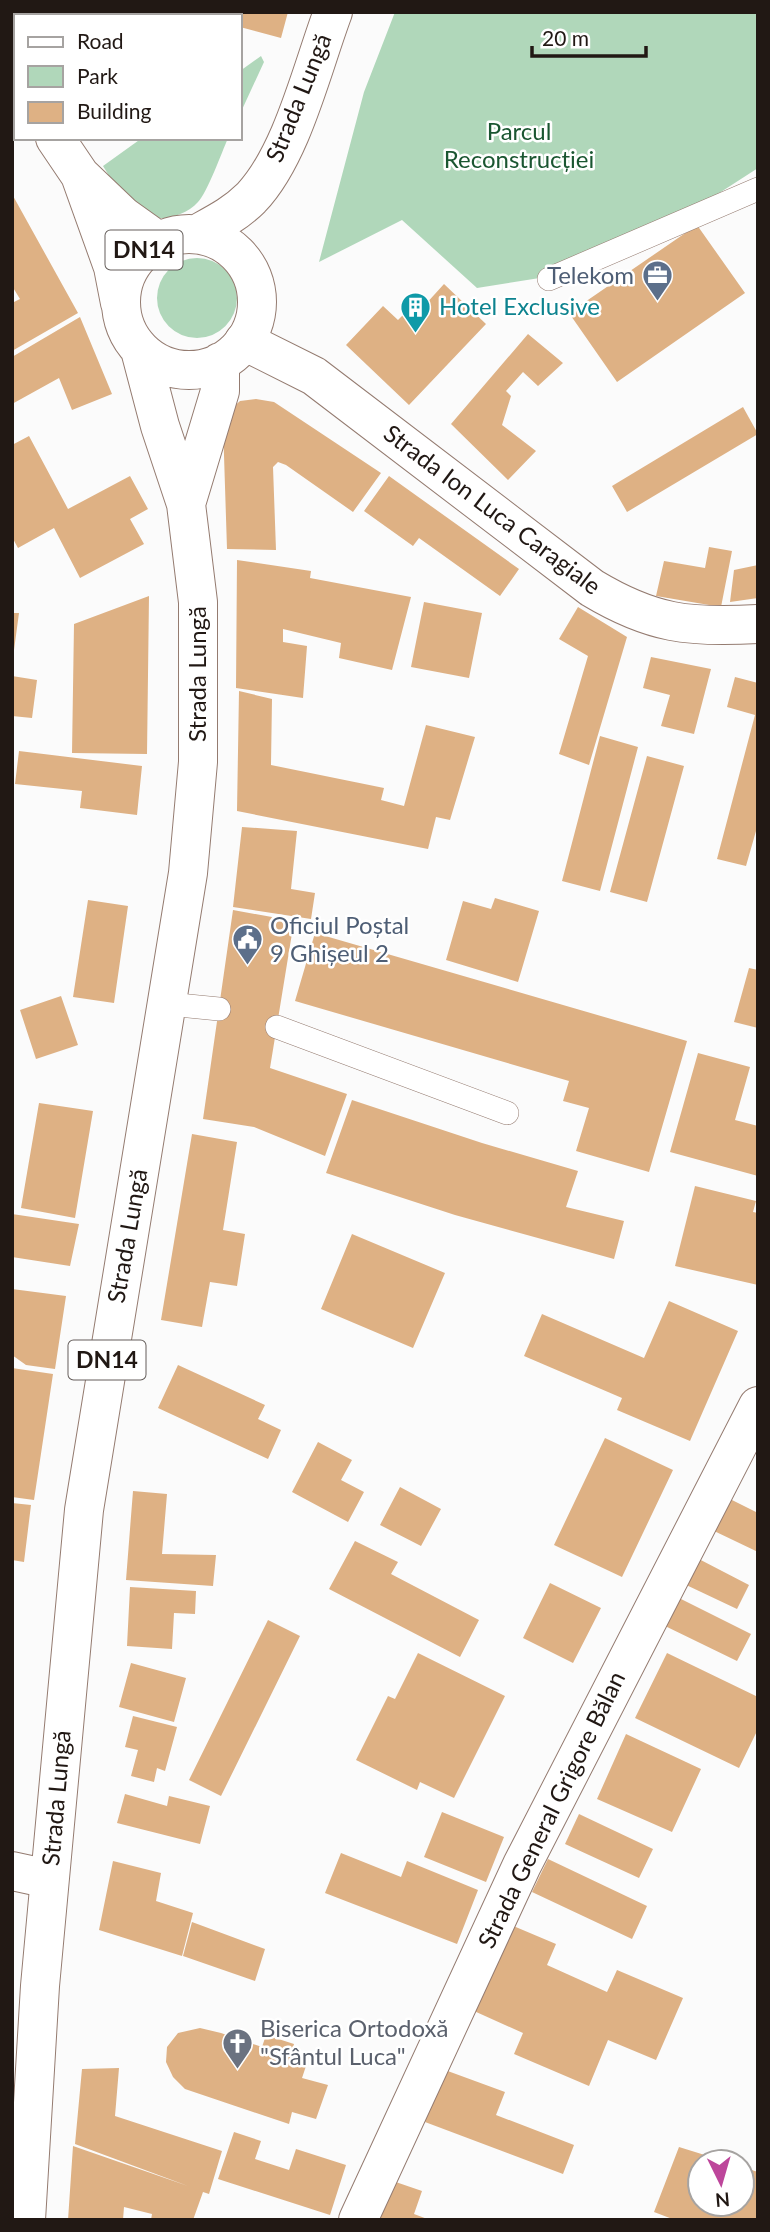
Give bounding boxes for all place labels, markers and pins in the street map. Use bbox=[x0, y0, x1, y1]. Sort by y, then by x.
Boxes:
office icon: Telekom bbox=[640, 259, 674, 303]
place label: Telekom bbox=[547, 260, 634, 289]
building icon: Hotel Exclusive bbox=[399, 290, 433, 334]
place label: Hotel Exclusive bbox=[439, 291, 600, 320]
place label: Oficiul Poștal 9 Ghișeul 2 bbox=[270, 910, 409, 967]
public building icon: Oficiul Poștal 9 Ghișeul 2 bbox=[230, 923, 264, 967]
place label: Biserica Ortodoxă "Sfântul Luca" bbox=[260, 2013, 448, 2070]
church icon: Biserica Ortodoxă "Sfântul Luca" bbox=[220, 2026, 254, 2070]

